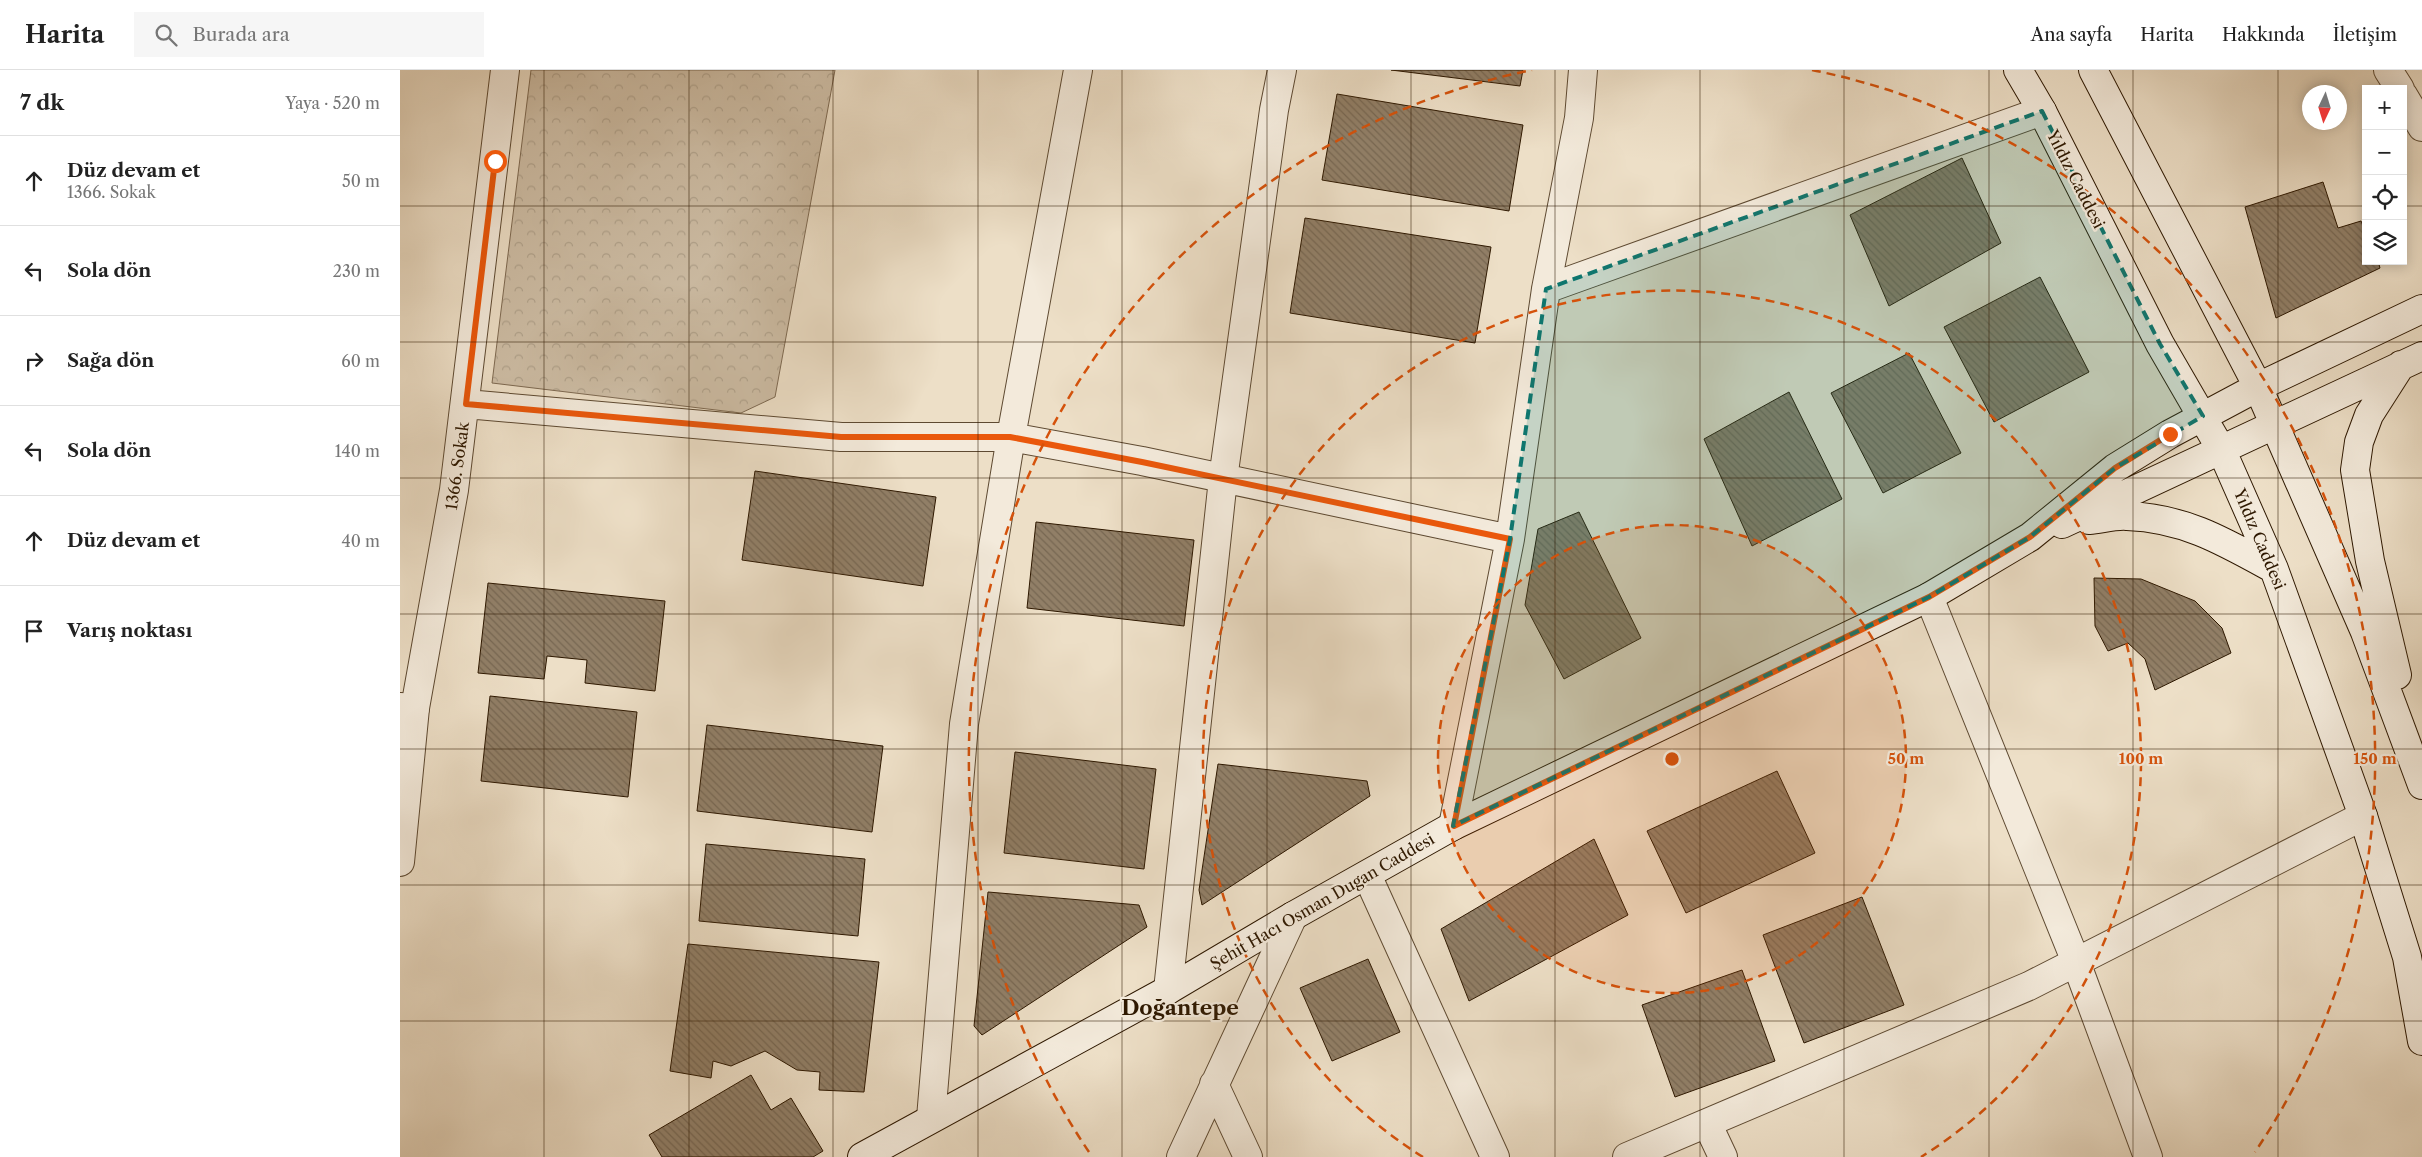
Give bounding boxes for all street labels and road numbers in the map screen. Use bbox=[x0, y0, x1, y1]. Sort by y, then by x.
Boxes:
street label: Yıldız Caddesi bbox=[2042, 126, 2109, 232]
street label: 1366. Sokak bbox=[441, 420, 473, 511]
street label: Yıldız Caddesi bbox=[2229, 485, 2290, 593]
street label: Şehit Hacı Osman Dugan Caddesi bbox=[1206, 828, 1438, 974]

